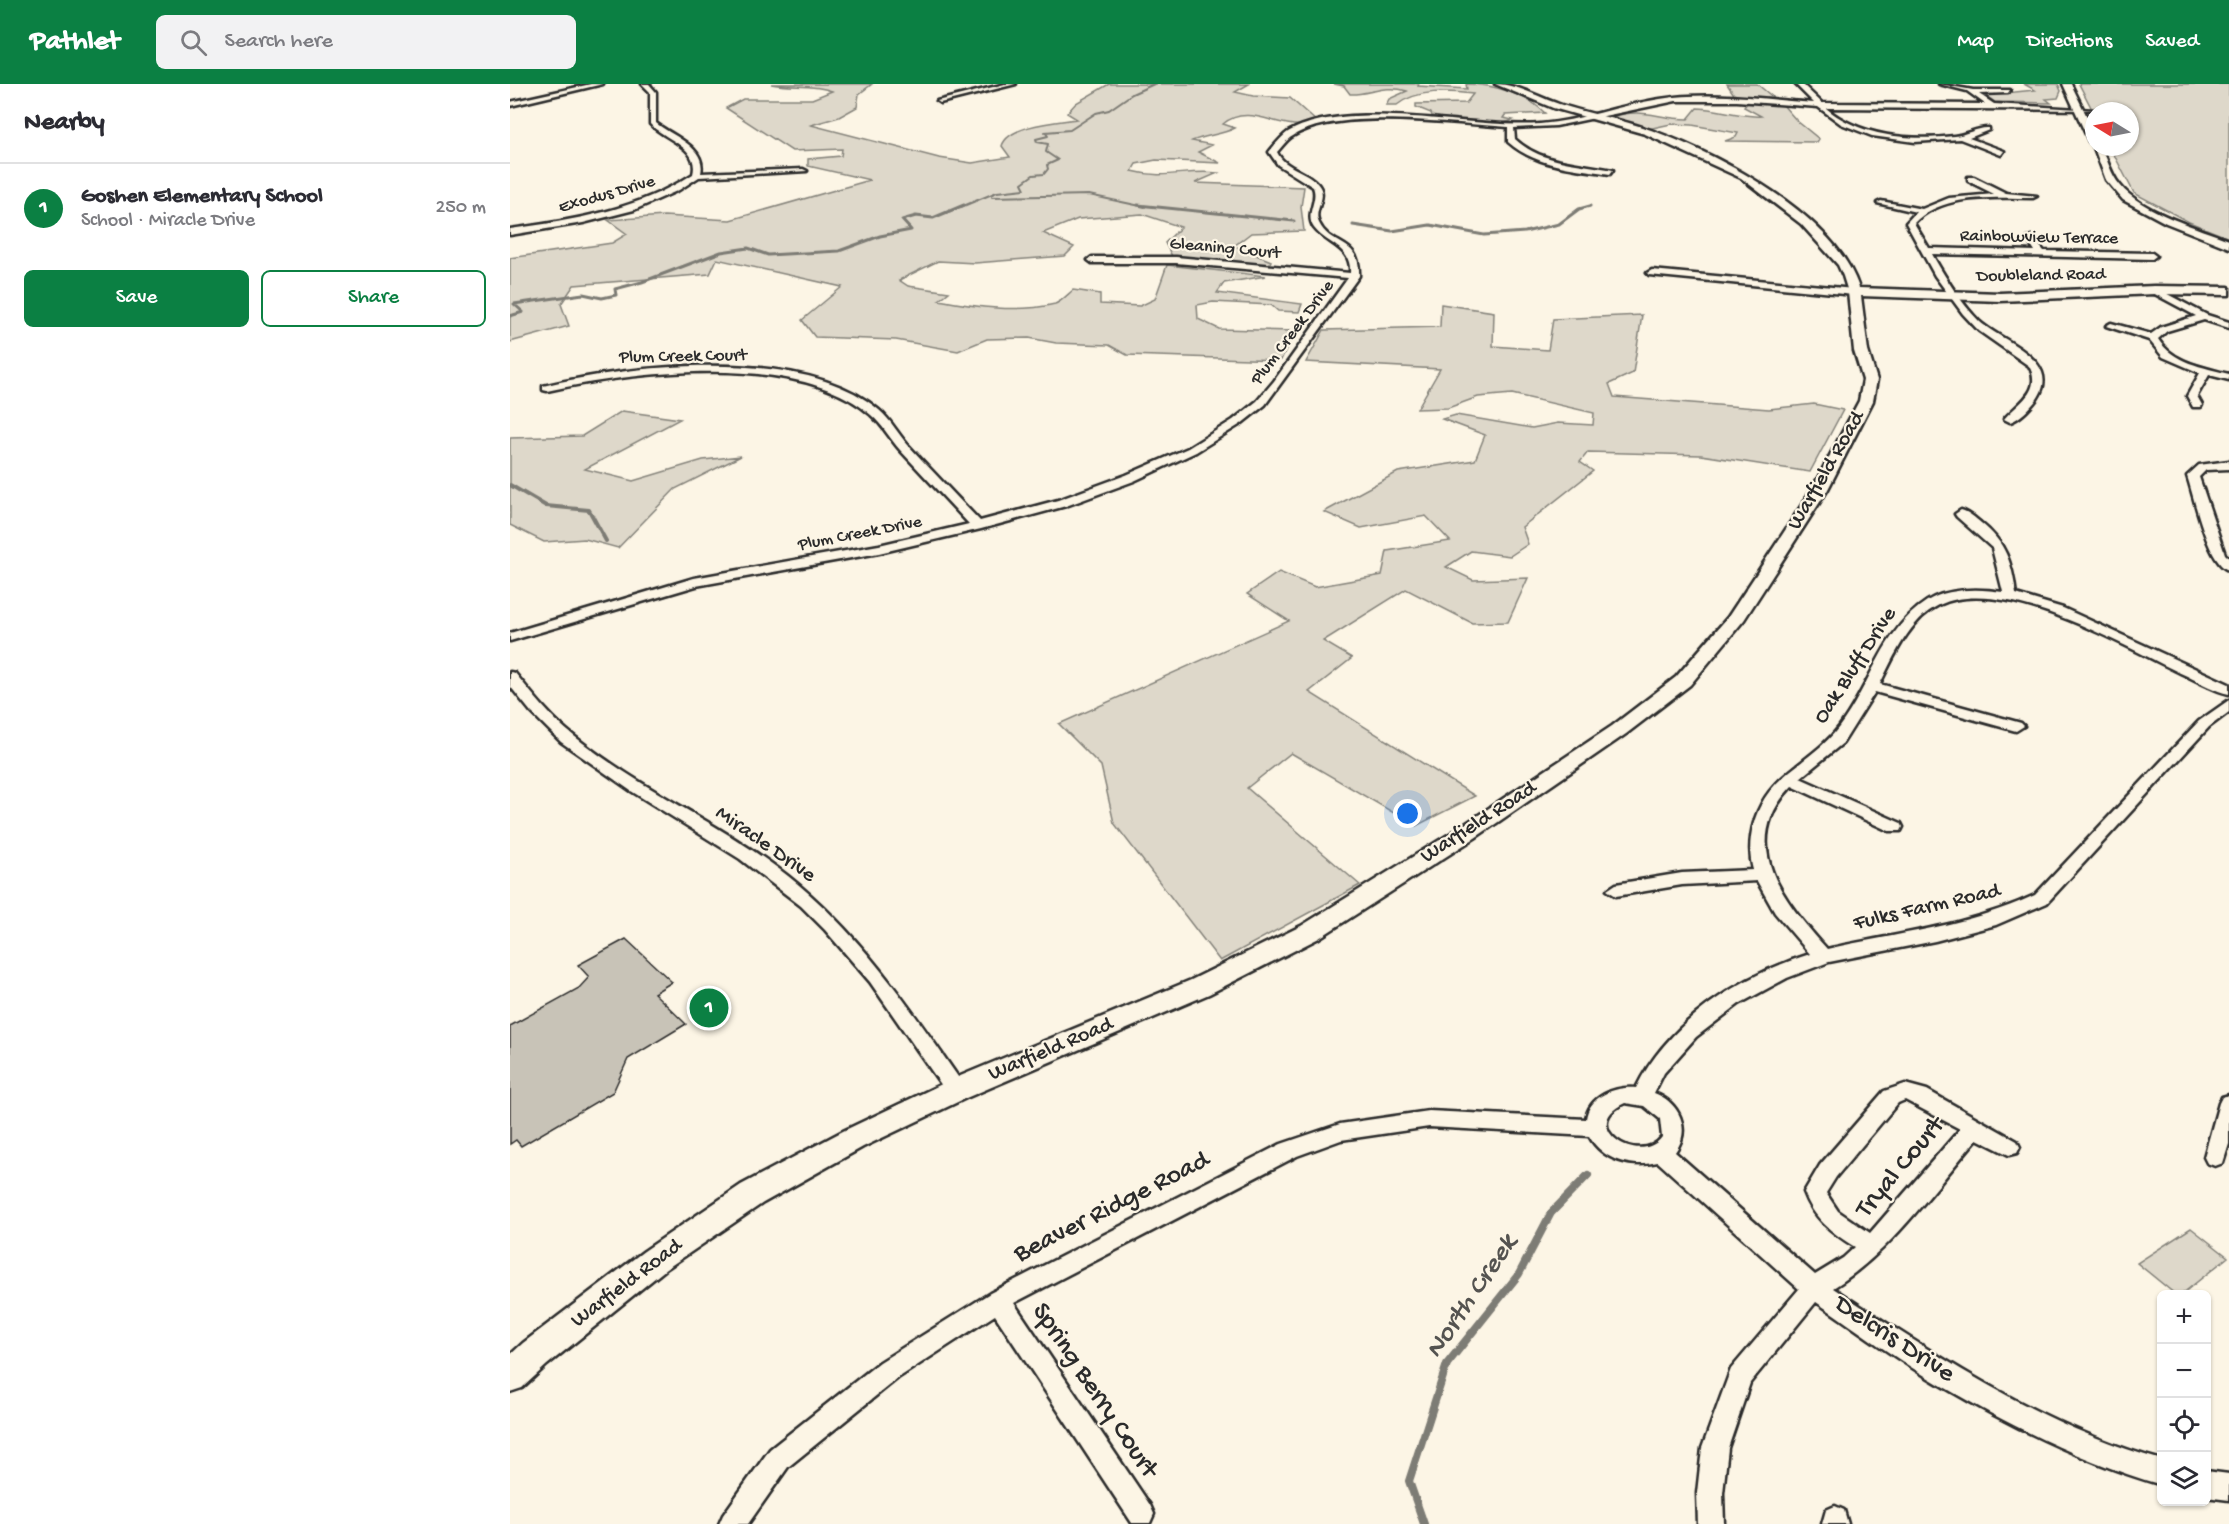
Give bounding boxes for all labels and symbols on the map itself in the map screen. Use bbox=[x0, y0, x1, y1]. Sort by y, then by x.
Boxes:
north arrow bbox=[2085, 102, 2139, 156]
street label: Exodus Drive bbox=[556, 171, 658, 219]
street label: Rainbowview Terrace bbox=[1960, 226, 2119, 250]
street label: Gleaning Court bbox=[1169, 234, 1283, 264]
street label: Doubleland Road bbox=[1975, 264, 2107, 288]
street label: Plum Creek Drive bbox=[1246, 276, 1340, 390]
street label: Plum Creek Court bbox=[618, 345, 749, 369]
street label: Warfield Road bbox=[1783, 405, 1872, 535]
street label: Plum Creek Drive bbox=[795, 512, 924, 556]
street label: Oak Bluff Drive bbox=[1809, 602, 1904, 729]
street label: Warfield Road bbox=[1416, 775, 1543, 870]
your location bbox=[1393, 799, 1422, 828]
street label: Miracle Drive bbox=[710, 801, 821, 890]
street label: Fulks Farm Road bbox=[1850, 878, 2005, 938]
pin: 1 bbox=[690, 986, 728, 1030]
street label: Warfield Road bbox=[985, 1011, 1119, 1088]
street label: Tryal Court bbox=[1848, 1109, 1954, 1227]
street label: Beaver Ridge Road bbox=[1008, 1144, 1217, 1272]
water label: North Creek bbox=[1419, 1227, 1527, 1365]
street label: Warfield Road bbox=[566, 1232, 689, 1334]
street label: Delcris Drive bbox=[1826, 1288, 1961, 1391]
street label: Spring Berry Court bbox=[1024, 1297, 1165, 1486]

